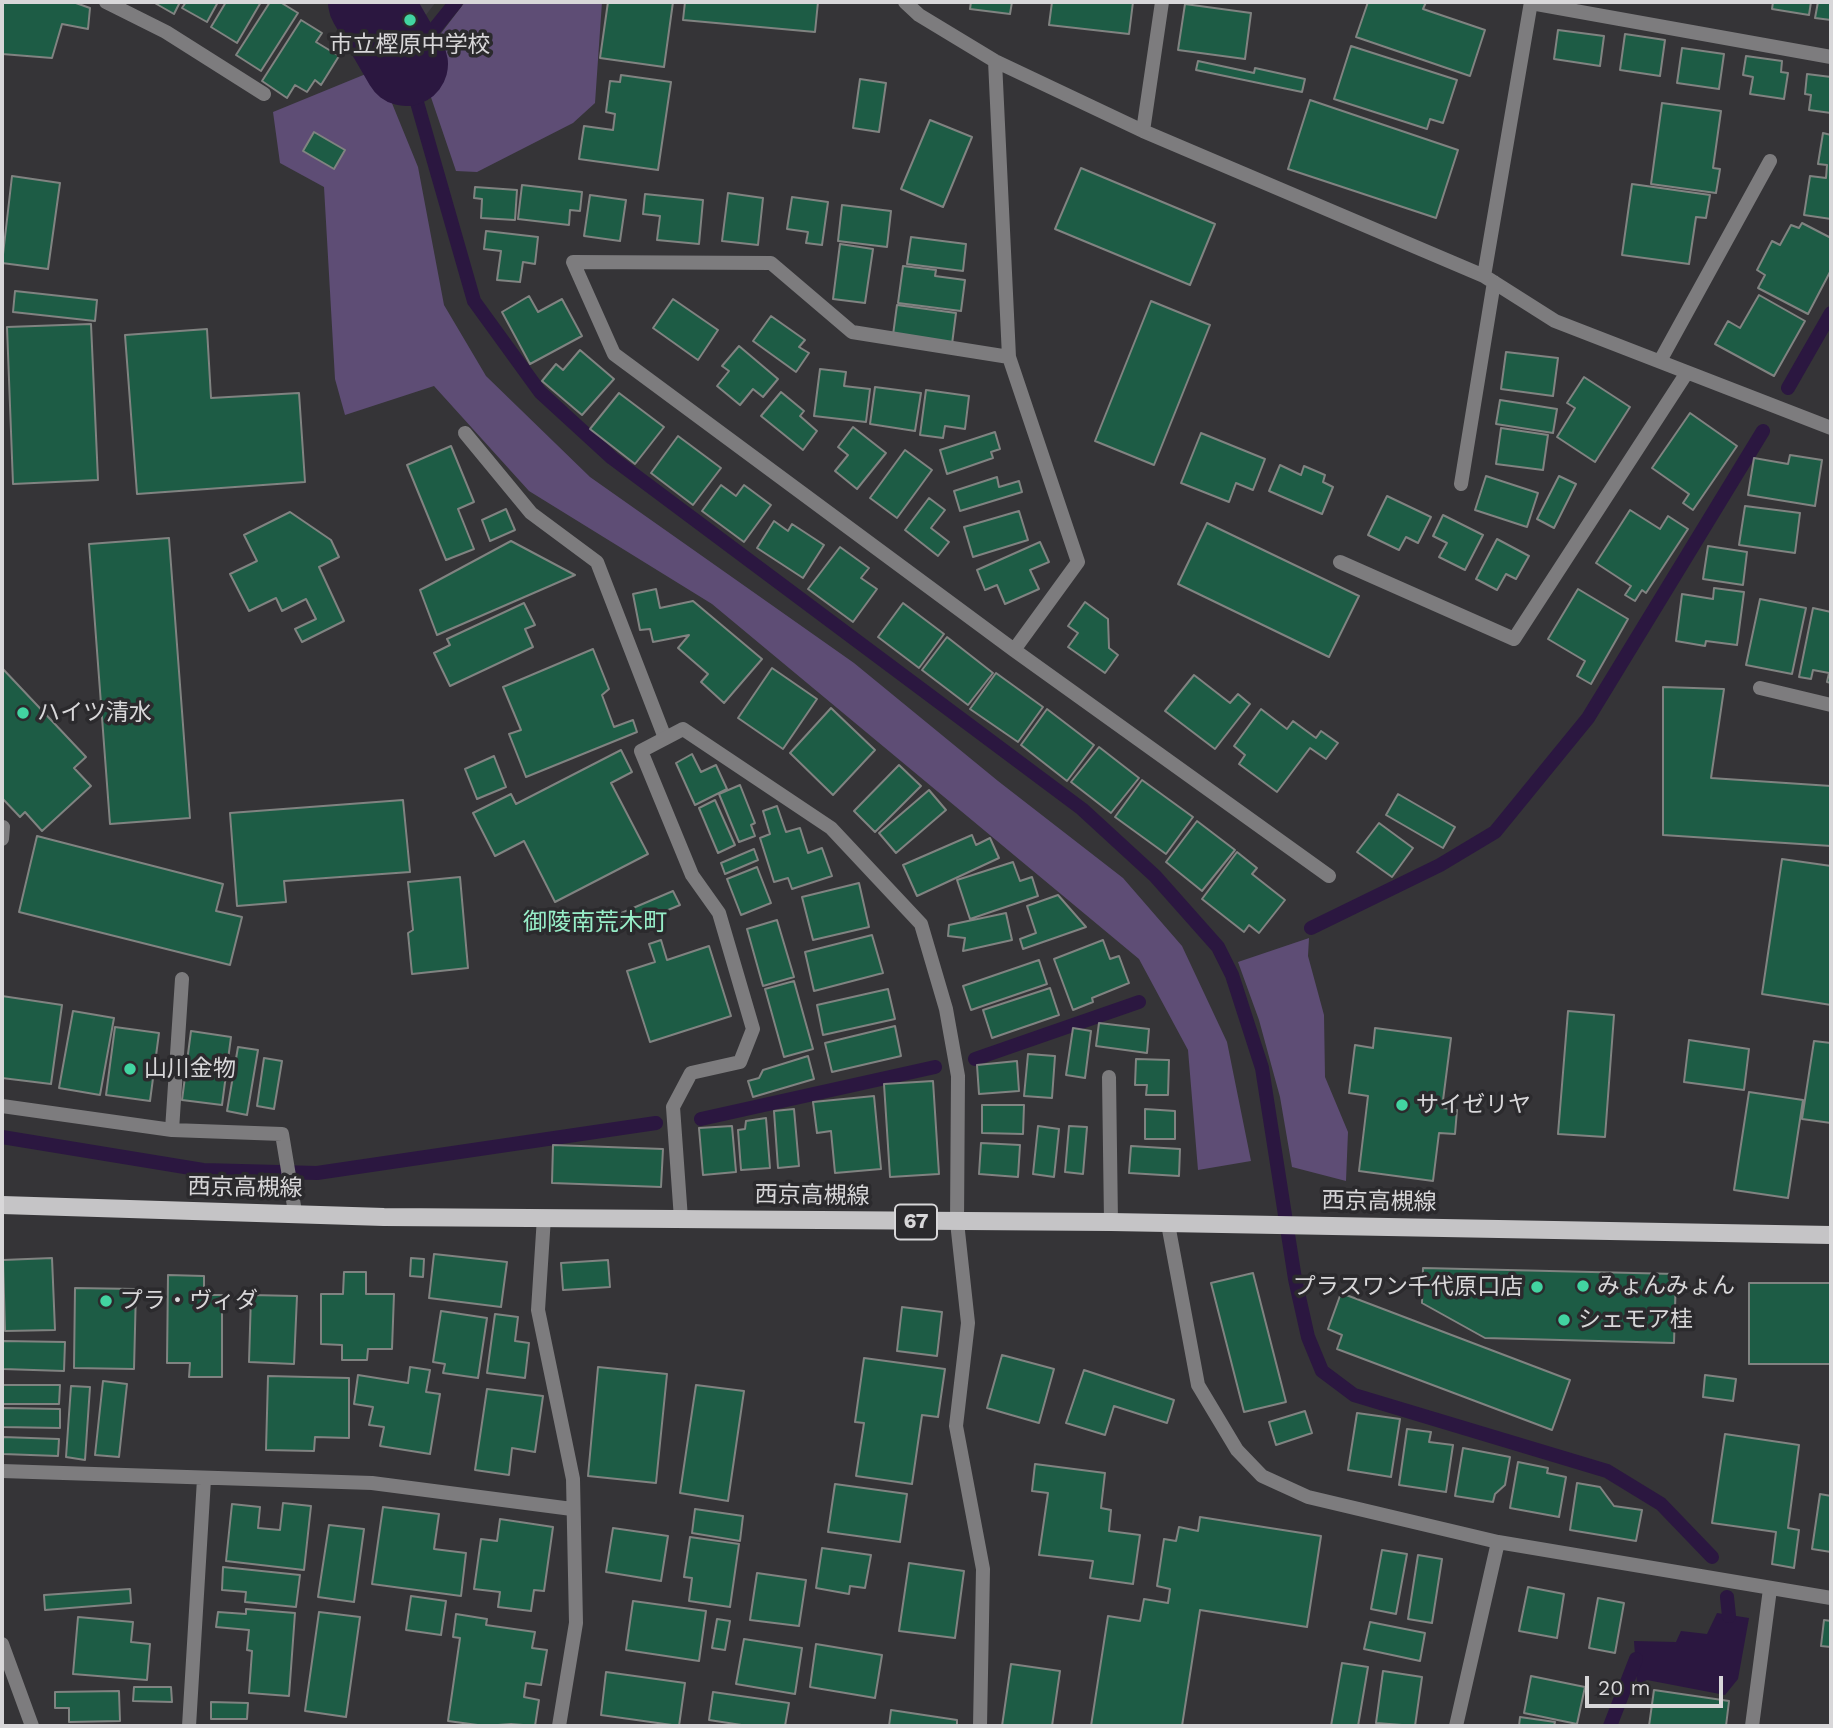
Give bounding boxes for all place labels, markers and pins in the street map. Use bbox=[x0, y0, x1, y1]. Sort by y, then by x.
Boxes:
marker: 市立樫原中学校 bbox=[402, 12, 418, 28]
place label: 市立樫原中学校 bbox=[330, 31, 490, 59]
place label: ハイツ清水 bbox=[37, 699, 152, 727]
marker: ハイツ清水 bbox=[15, 705, 31, 721]
place label: 山川金物 bbox=[144, 1055, 236, 1083]
marker: 山川金物 bbox=[122, 1061, 138, 1077]
place label: サイゼリヤ bbox=[1416, 1091, 1531, 1119]
marker: サイゼリヤ bbox=[1394, 1097, 1410, 1113]
place label: みょんみょん bbox=[1597, 1272, 1735, 1300]
place label: プラスワン千代原口店 bbox=[1293, 1273, 1523, 1301]
marker: みょんみょん bbox=[1575, 1278, 1591, 1294]
marker: プラスワン千代原口店 bbox=[1529, 1279, 1545, 1295]
place label: プラ・ヴィダ bbox=[120, 1287, 258, 1315]
marker: プラ・ヴィダ bbox=[98, 1293, 114, 1309]
place label: シェモア桂 bbox=[1578, 1306, 1693, 1334]
marker: シェモア桂 bbox=[1556, 1312, 1572, 1328]

